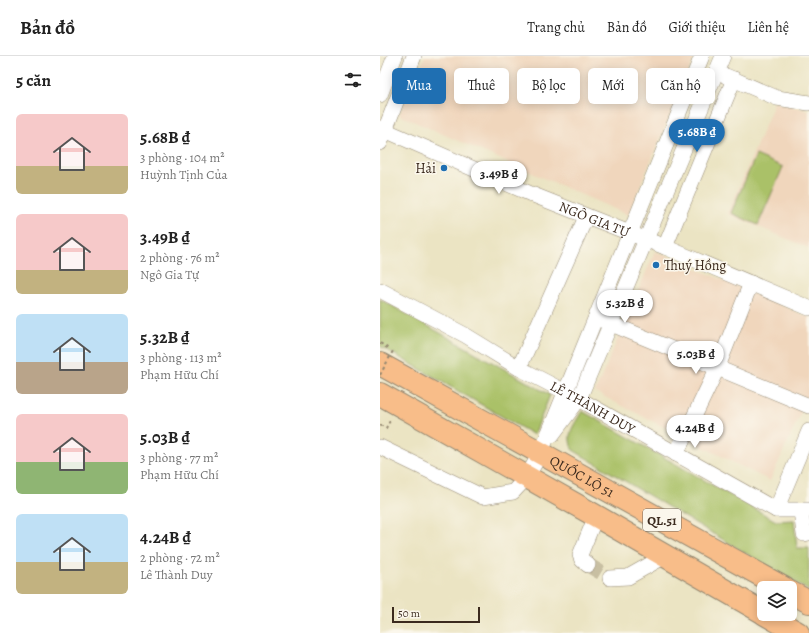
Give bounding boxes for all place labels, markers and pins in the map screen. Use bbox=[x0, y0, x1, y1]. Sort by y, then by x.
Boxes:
pin: 5.68B ₫ bbox=[660, 119, 734, 153]
place label: Hải bbox=[415, 159, 436, 178]
pin: 3.49B ₫ bbox=[462, 161, 536, 195]
marker: Hải bbox=[439, 163, 449, 173]
place label: Thuý Hồng bbox=[664, 256, 726, 275]
marker: Thuý Hồng bbox=[651, 260, 661, 270]
pin: 5.32B ₫ bbox=[588, 290, 662, 324]
pin: 5.03B ₫ bbox=[659, 341, 733, 375]
pin: 4.24B ₫ bbox=[658, 415, 732, 449]

